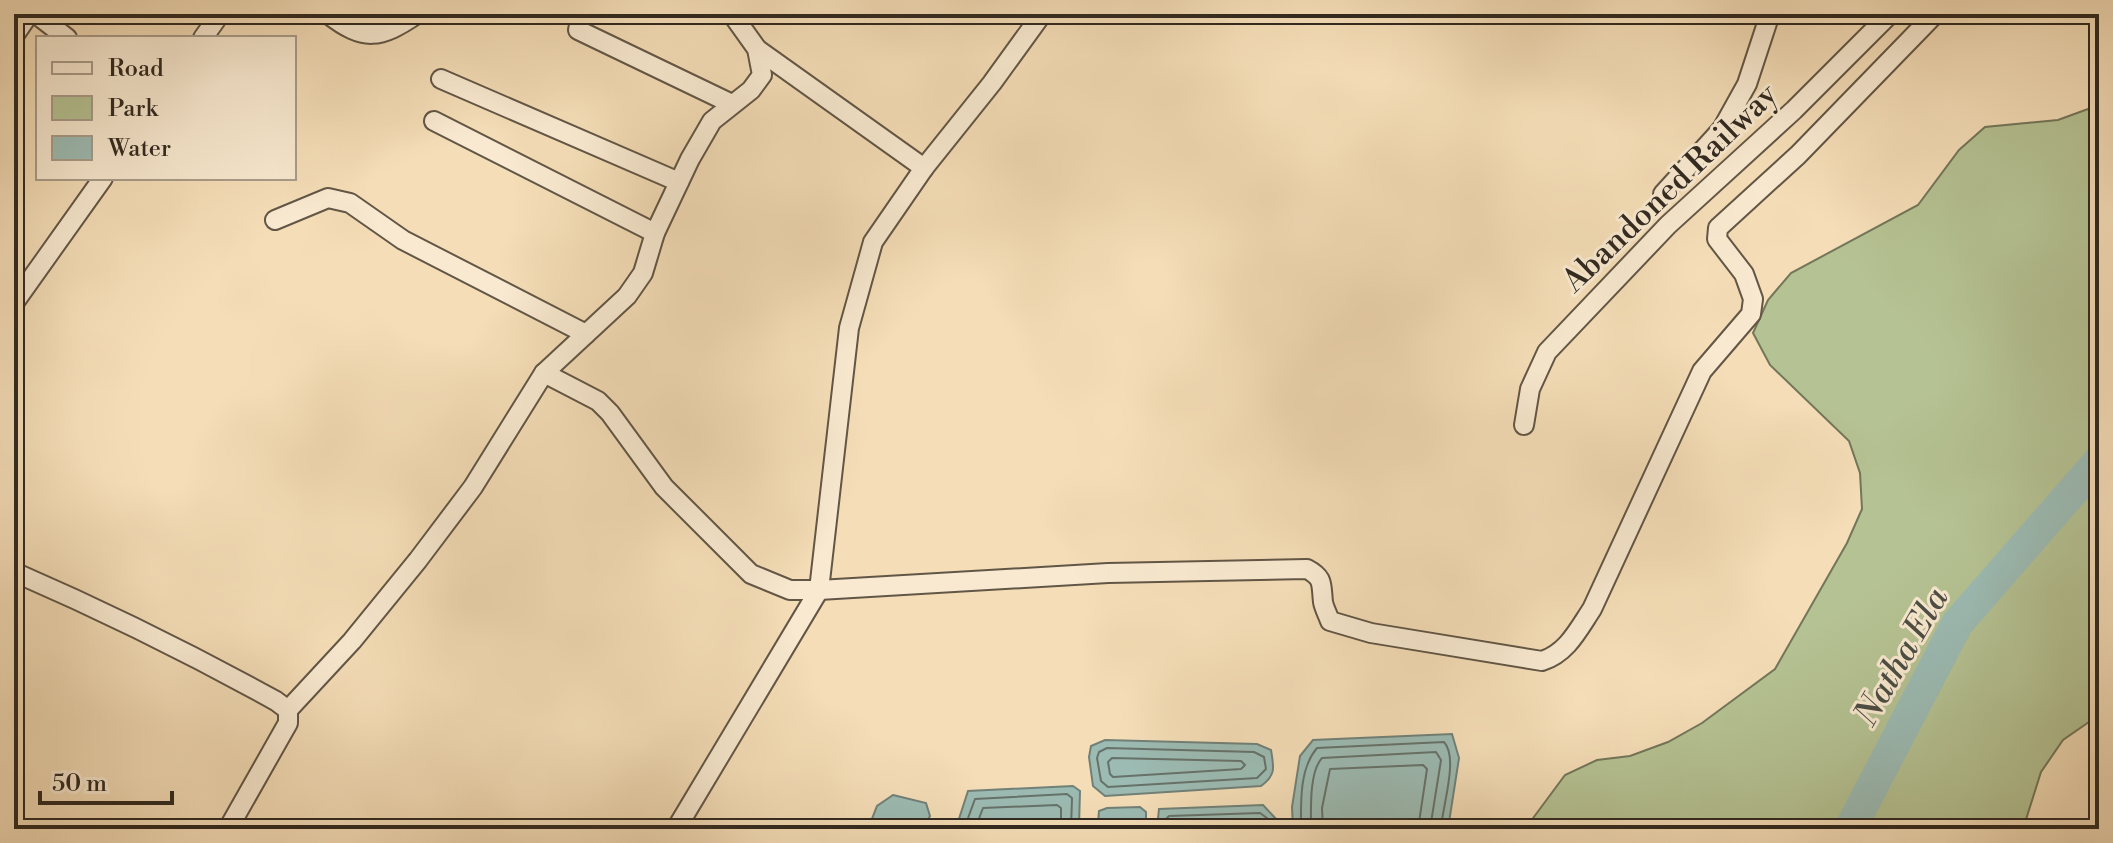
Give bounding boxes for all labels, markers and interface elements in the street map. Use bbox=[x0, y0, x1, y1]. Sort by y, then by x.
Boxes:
legend bbox=[36, 36, 296, 180]
text: Road bbox=[108, 54, 164, 84]
street label: Abandoned Railway bbox=[1553, 75, 1786, 302]
text: Park bbox=[108, 94, 159, 124]
text: Water bbox=[107, 134, 171, 164]
water label: Natha Ela bbox=[1845, 580, 1958, 734]
scale bar bbox=[40, 755, 172, 805]
text: 50 m bbox=[52, 769, 107, 799]

